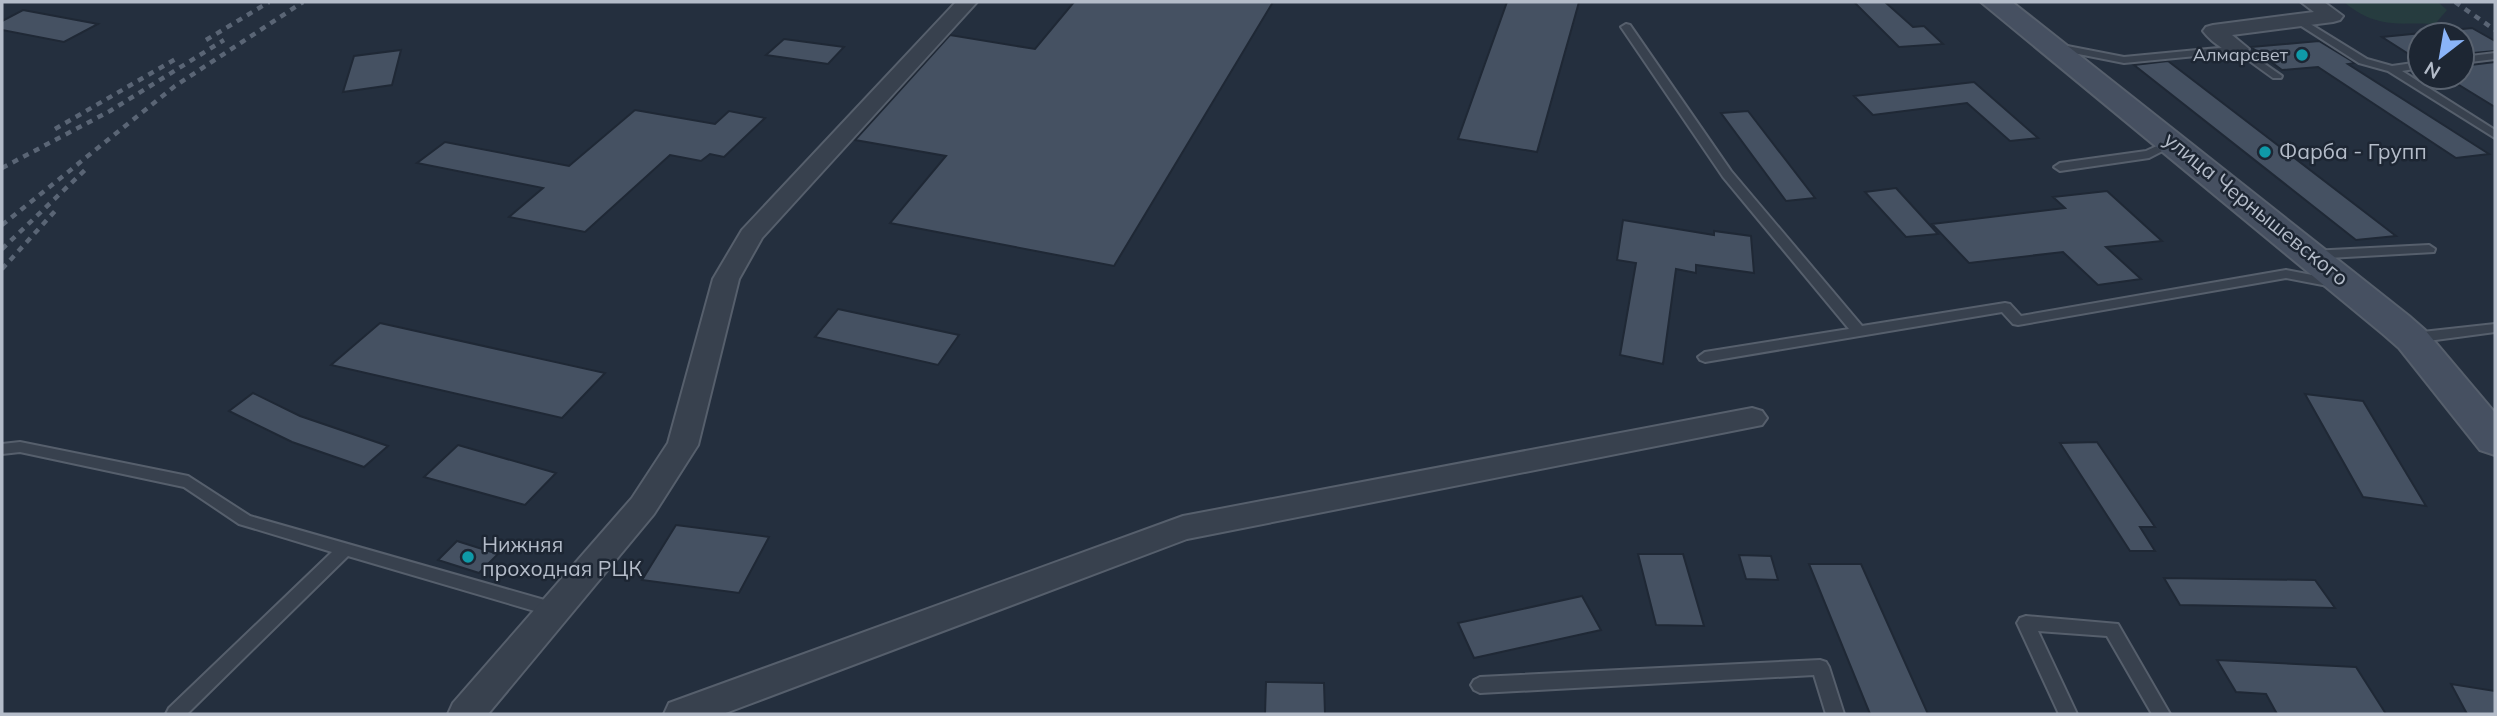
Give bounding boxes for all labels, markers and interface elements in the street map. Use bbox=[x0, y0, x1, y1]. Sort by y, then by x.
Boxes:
north arrow bbox=[2406, 21, 2476, 91]
place label: Алмарсвет bbox=[2193, 43, 2289, 66]
marker: Алмарсвет bbox=[2294, 47, 2310, 63]
text: N bbox=[2420, 57, 2445, 85]
street label: улица Чернышевского bbox=[2159, 126, 2354, 291]
place label: Фарба - Групп bbox=[2279, 138, 2427, 164]
marker: Фарба - Групп bbox=[2257, 144, 2273, 160]
place label: Нижняя проходная РЦК bbox=[482, 531, 642, 581]
marker: Нижняя проходная РЦК bbox=[460, 549, 476, 565]

